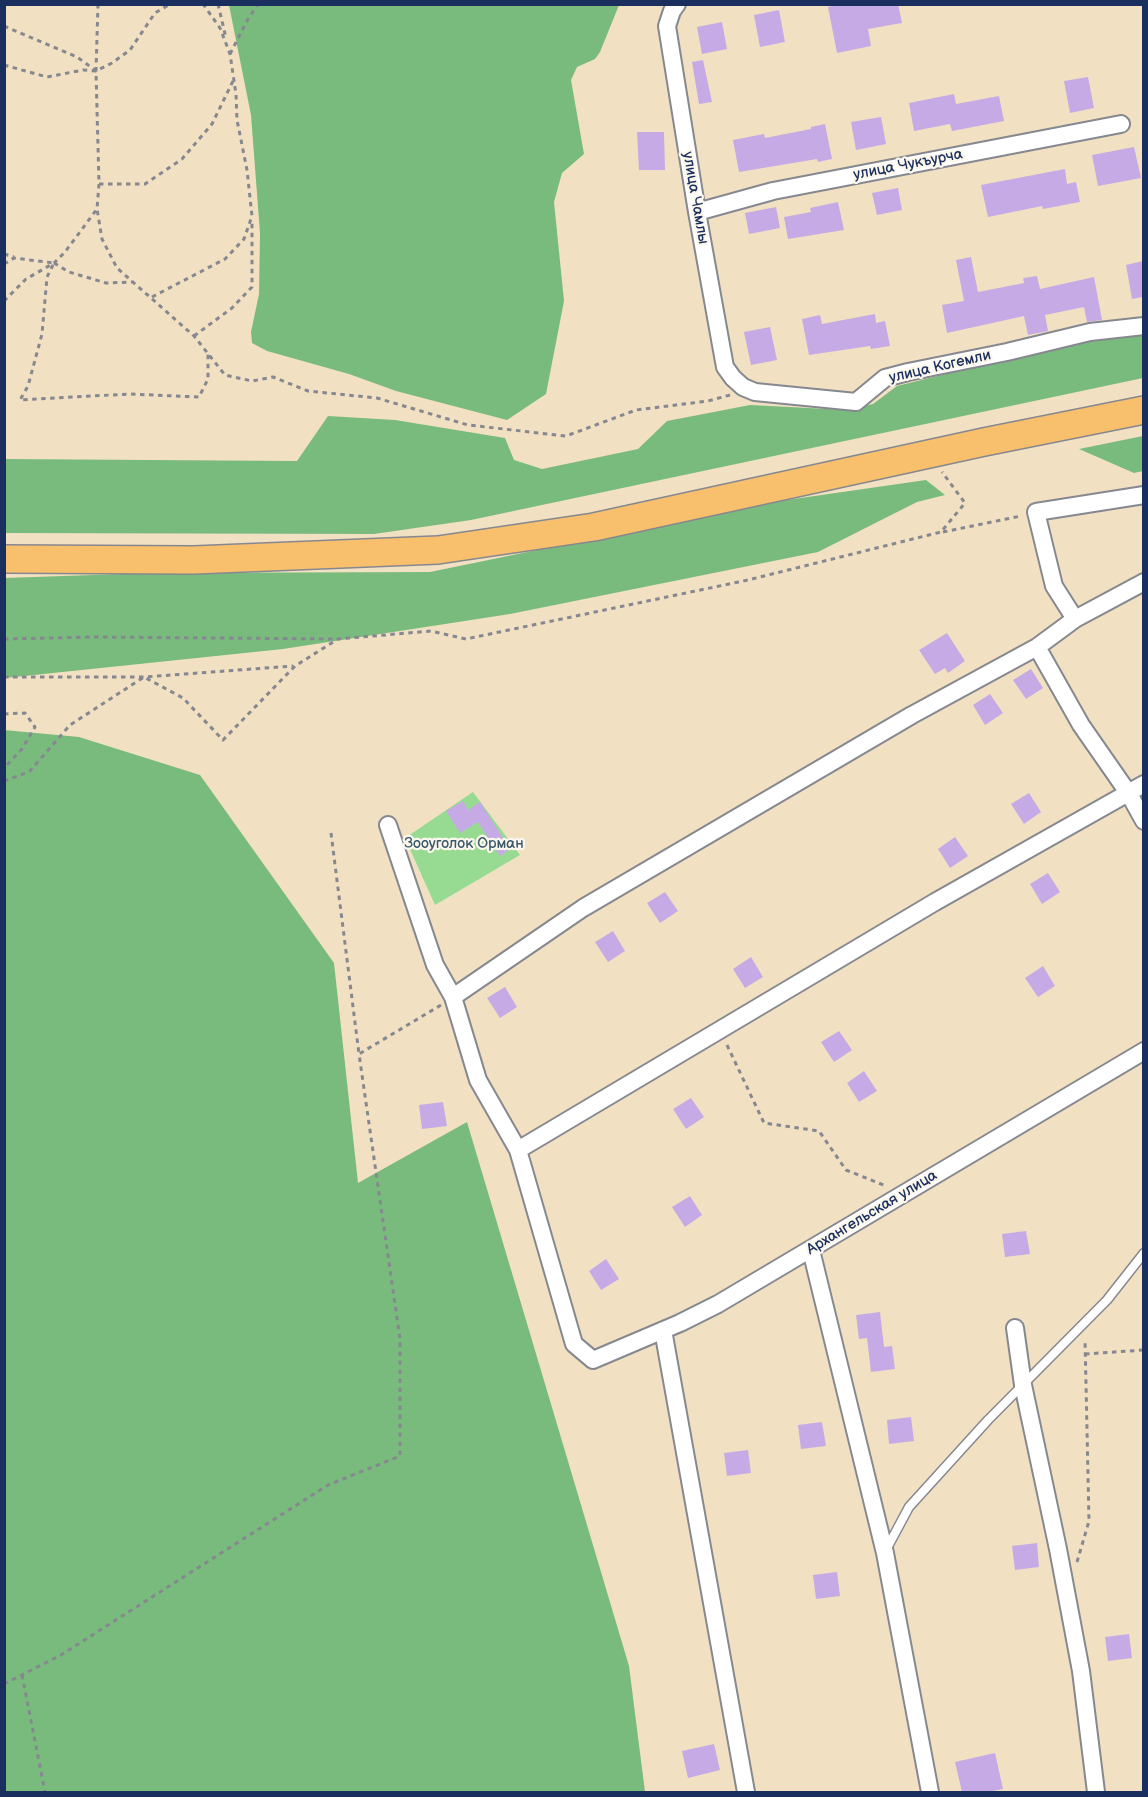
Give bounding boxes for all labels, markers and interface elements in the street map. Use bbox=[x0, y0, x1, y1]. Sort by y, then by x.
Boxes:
street label: улица Чукъурча bbox=[852, 146, 964, 184]
street label: улица Чамлы bbox=[678, 150, 712, 246]
street label: улица Когемли bbox=[887, 347, 993, 387]
park label: Зооуголок Орман bbox=[404, 835, 524, 853]
street label: Архангельская улица bbox=[803, 1167, 941, 1259]

